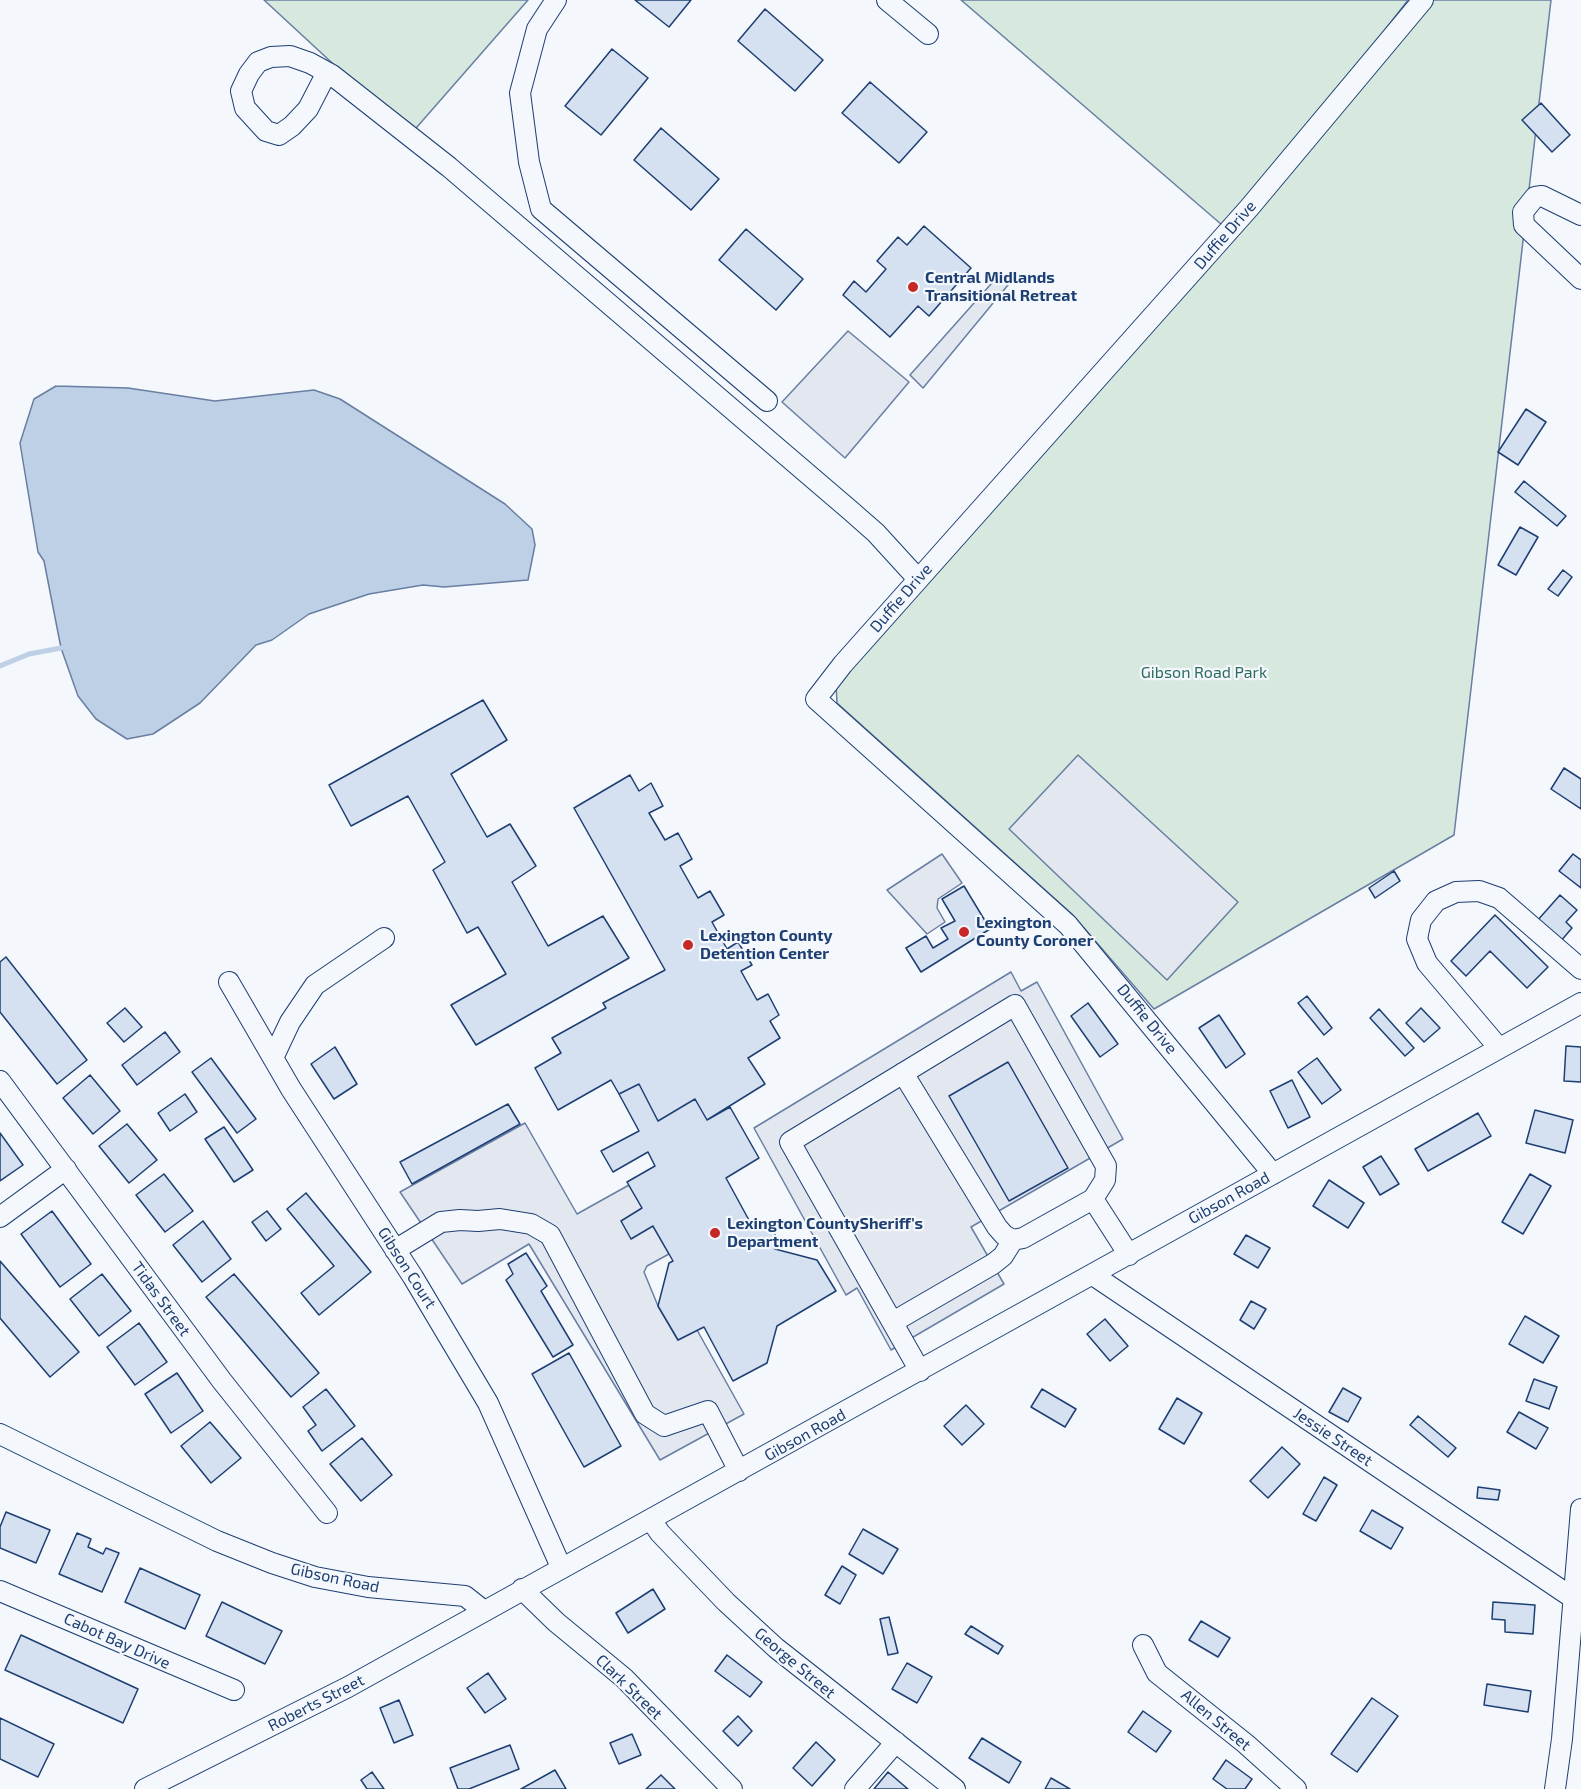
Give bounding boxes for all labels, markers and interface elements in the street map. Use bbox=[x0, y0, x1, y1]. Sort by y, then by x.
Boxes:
street label: Duffie Drive bbox=[1190, 197, 1260, 273]
place label: Central Midlands Transitional Retreat bbox=[925, 268, 1077, 306]
marker: Central Midlands Transitional Retreat bbox=[906, 280, 920, 294]
street label: Duffie Drive bbox=[866, 560, 936, 636]
park label: Gibson Road Park bbox=[1141, 663, 1267, 683]
place label: Lexington County Coroner bbox=[976, 913, 1093, 951]
marker: Lexington County Coroner bbox=[957, 925, 971, 939]
place label: Lexington County Detention Center bbox=[700, 926, 833, 964]
marker: Lexington County Detention Center bbox=[681, 938, 695, 952]
street label: Duffie Drive bbox=[1113, 980, 1181, 1058]
street label: Gibson Road bbox=[1185, 1168, 1273, 1228]
place label: Lexington CountySheriff's Department bbox=[727, 1214, 923, 1252]
street label: Gibson Court bbox=[374, 1224, 440, 1312]
marker: Lexington CountySheriff's Department bbox=[708, 1226, 722, 1240]
street label: Tidas Street bbox=[128, 1258, 194, 1340]
street label: Jessie Street bbox=[1290, 1404, 1376, 1470]
street label: Gibson Road bbox=[761, 1405, 849, 1465]
street label: Gibson Road bbox=[289, 1559, 381, 1597]
street label: Cabot Bay Drive bbox=[61, 1609, 173, 1673]
street label: George Street bbox=[751, 1624, 839, 1702]
street label: Clark Street bbox=[592, 1650, 666, 1724]
street label: Roberts Street bbox=[265, 1671, 367, 1735]
street label: Allen Street bbox=[1177, 1685, 1255, 1755]

